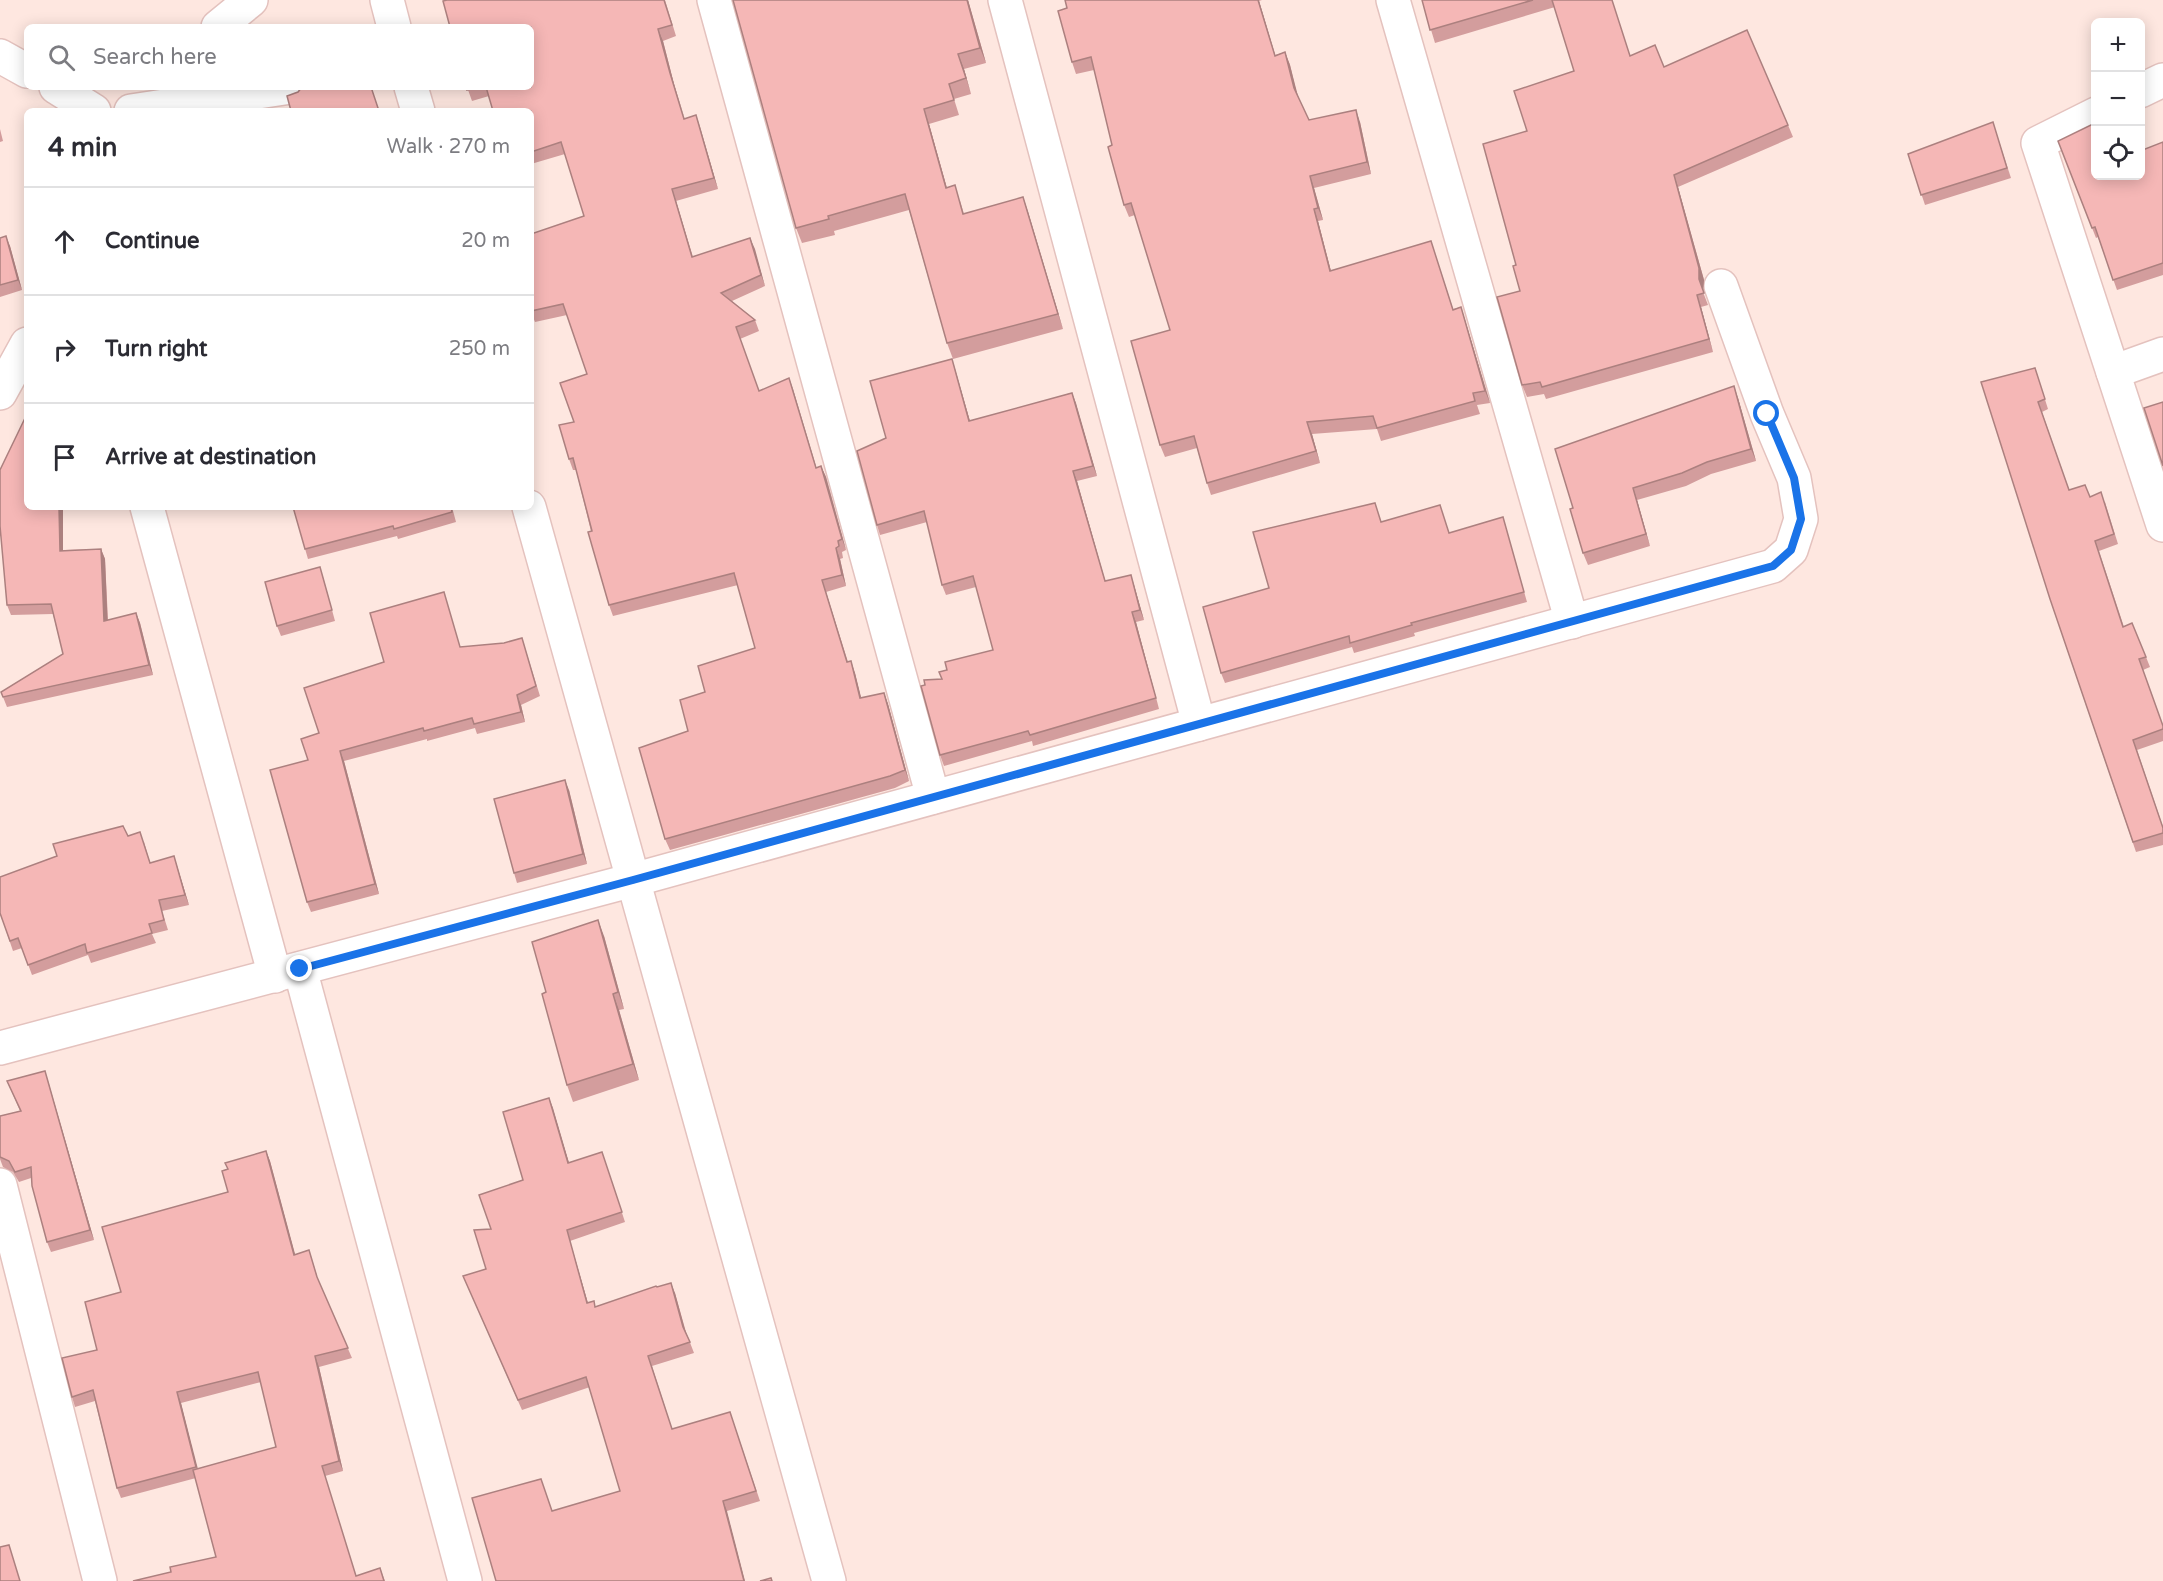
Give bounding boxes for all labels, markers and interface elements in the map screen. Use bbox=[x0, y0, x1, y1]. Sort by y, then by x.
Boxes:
map controls bbox=[2091, 18, 2145, 180]
button: + bbox=[2091, 18, 2145, 72]
search box bbox=[24, 24, 534, 90]
icon: search bbox=[45, 41, 78, 74]
text: Search here bbox=[93, 44, 217, 70]
button: − bbox=[2091, 72, 2145, 126]
button: locate bbox=[2091, 126, 2145, 180]
text: 4 min bbox=[48, 132, 117, 163]
text: Walk · 270 m bbox=[387, 135, 510, 159]
icon: ahead bbox=[48, 225, 81, 258]
text: Continue bbox=[105, 228, 200, 254]
text: 20 m bbox=[461, 229, 510, 253]
icon: right bbox=[48, 333, 81, 366]
text: Turn right bbox=[105, 336, 207, 362]
text: 250 m bbox=[449, 337, 510, 361]
route start bbox=[1753, 400, 1779, 426]
icon: arrive bbox=[48, 441, 81, 474]
text: Arrive at destination bbox=[105, 444, 316, 470]
route end bbox=[286, 955, 312, 981]

